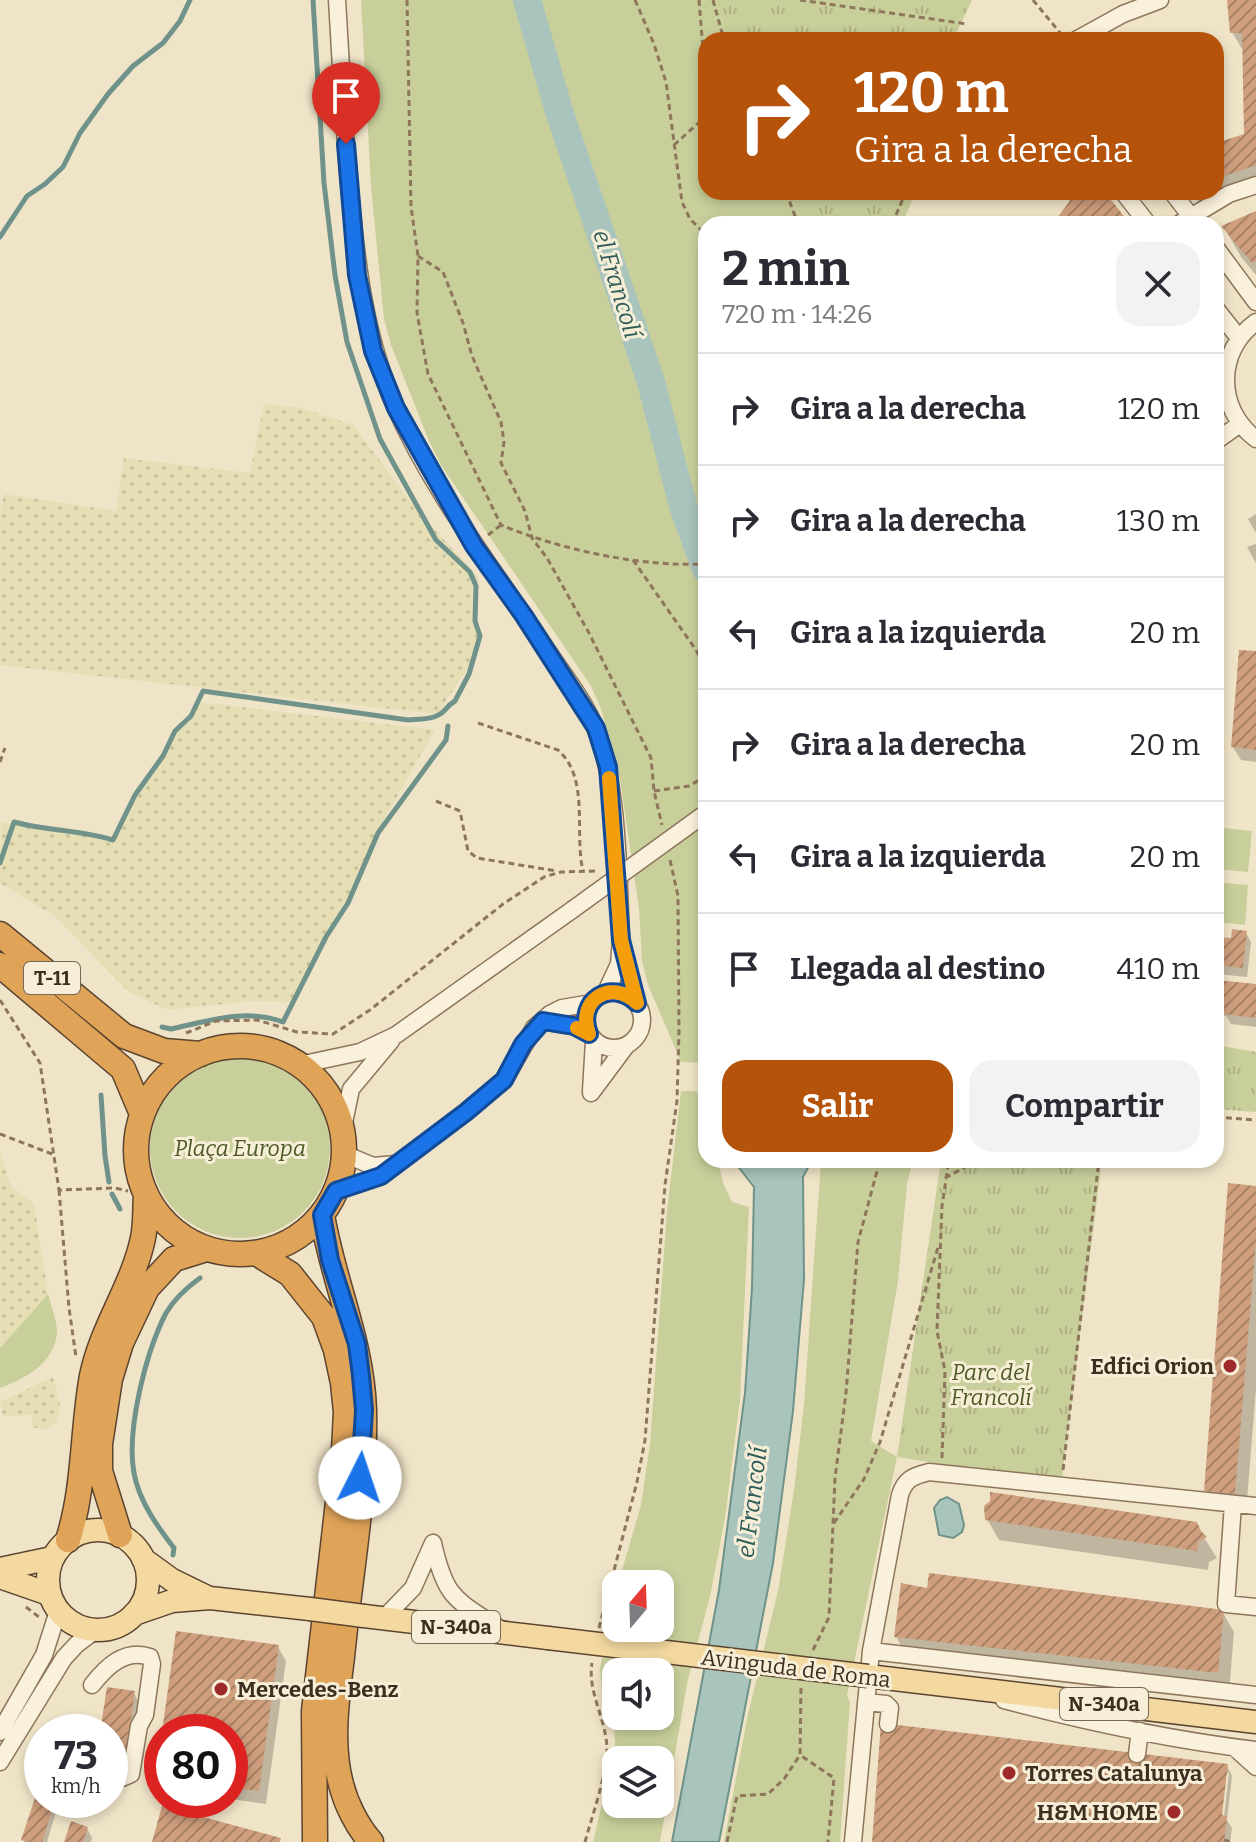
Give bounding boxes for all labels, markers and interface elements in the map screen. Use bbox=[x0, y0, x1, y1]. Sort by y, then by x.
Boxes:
text: 120 m bbox=[854, 60, 1009, 127]
pin bbox=[312, 62, 380, 144]
icon: right bbox=[722, 64, 826, 168]
icon: arrive bbox=[324, 74, 368, 118]
text: Gira a la derecha bbox=[854, 128, 1132, 172]
water label: el Francolí bbox=[587, 226, 647, 344]
text: 2 min bbox=[722, 240, 850, 298]
button: close bbox=[1116, 242, 1200, 326]
text: 720 m · 14:26 bbox=[722, 299, 872, 330]
icon: right bbox=[722, 387, 766, 431]
text: Gira a la derecha bbox=[790, 391, 1026, 427]
text: 120 m bbox=[1118, 391, 1200, 427]
icon: right bbox=[722, 499, 766, 543]
text: Gira a la derecha bbox=[790, 503, 1026, 539]
text: 130 m bbox=[1117, 503, 1200, 539]
icon: left bbox=[722, 611, 766, 655]
text: Gira a la izquierda bbox=[790, 615, 1046, 651]
text: 20 m bbox=[1130, 615, 1200, 651]
icon: right bbox=[722, 723, 766, 767]
text: Gira a la derecha bbox=[790, 727, 1026, 763]
text: 20 m bbox=[1130, 727, 1200, 763]
icon: left bbox=[722, 835, 766, 879]
text: Gira a la izquierda bbox=[790, 839, 1046, 875]
text: 20 m bbox=[1130, 839, 1200, 875]
icon: arrive bbox=[722, 947, 766, 991]
text: Llegada al destino bbox=[790, 951, 1045, 987]
text: 410 m bbox=[1116, 951, 1200, 987]
road number: T-11 bbox=[24, 962, 80, 994]
button: Salir bbox=[722, 1060, 953, 1152]
button: Compartir bbox=[969, 1060, 1200, 1152]
park label: Plaça Europa bbox=[174, 1135, 306, 1162]
place label: Edfici Orion bbox=[1090, 1353, 1214, 1380]
marker: Edfici Orion bbox=[1221, 1357, 1239, 1375]
park label: Parc del Francolí bbox=[950, 1359, 1033, 1411]
position arrow bbox=[318, 1436, 402, 1520]
water label: el Francolí bbox=[731, 1443, 773, 1559]
north arrow bbox=[602, 1570, 674, 1642]
map controls bbox=[602, 1570, 674, 1818]
road number: N-340a bbox=[412, 1611, 500, 1643]
street label: Avinguda de Roma bbox=[700, 1643, 892, 1694]
button: sound bbox=[602, 1658, 674, 1730]
place label: Mercedes-Benz bbox=[237, 1676, 399, 1703]
marker: Mercedes-Benz bbox=[212, 1680, 230, 1698]
road number: N-340a bbox=[1060, 1688, 1148, 1720]
speed limit sign: 80 bbox=[144, 1714, 248, 1818]
text: 73 bbox=[54, 1732, 98, 1780]
button: layers bbox=[602, 1746, 674, 1818]
place label: Torres Catalunya bbox=[1025, 1760, 1203, 1787]
marker: Torres Catalunya bbox=[1000, 1764, 1018, 1782]
text: km/h bbox=[51, 1774, 101, 1798]
place label: H&M HOME bbox=[1037, 1799, 1158, 1826]
marker: H&M HOME bbox=[1165, 1803, 1183, 1821]

